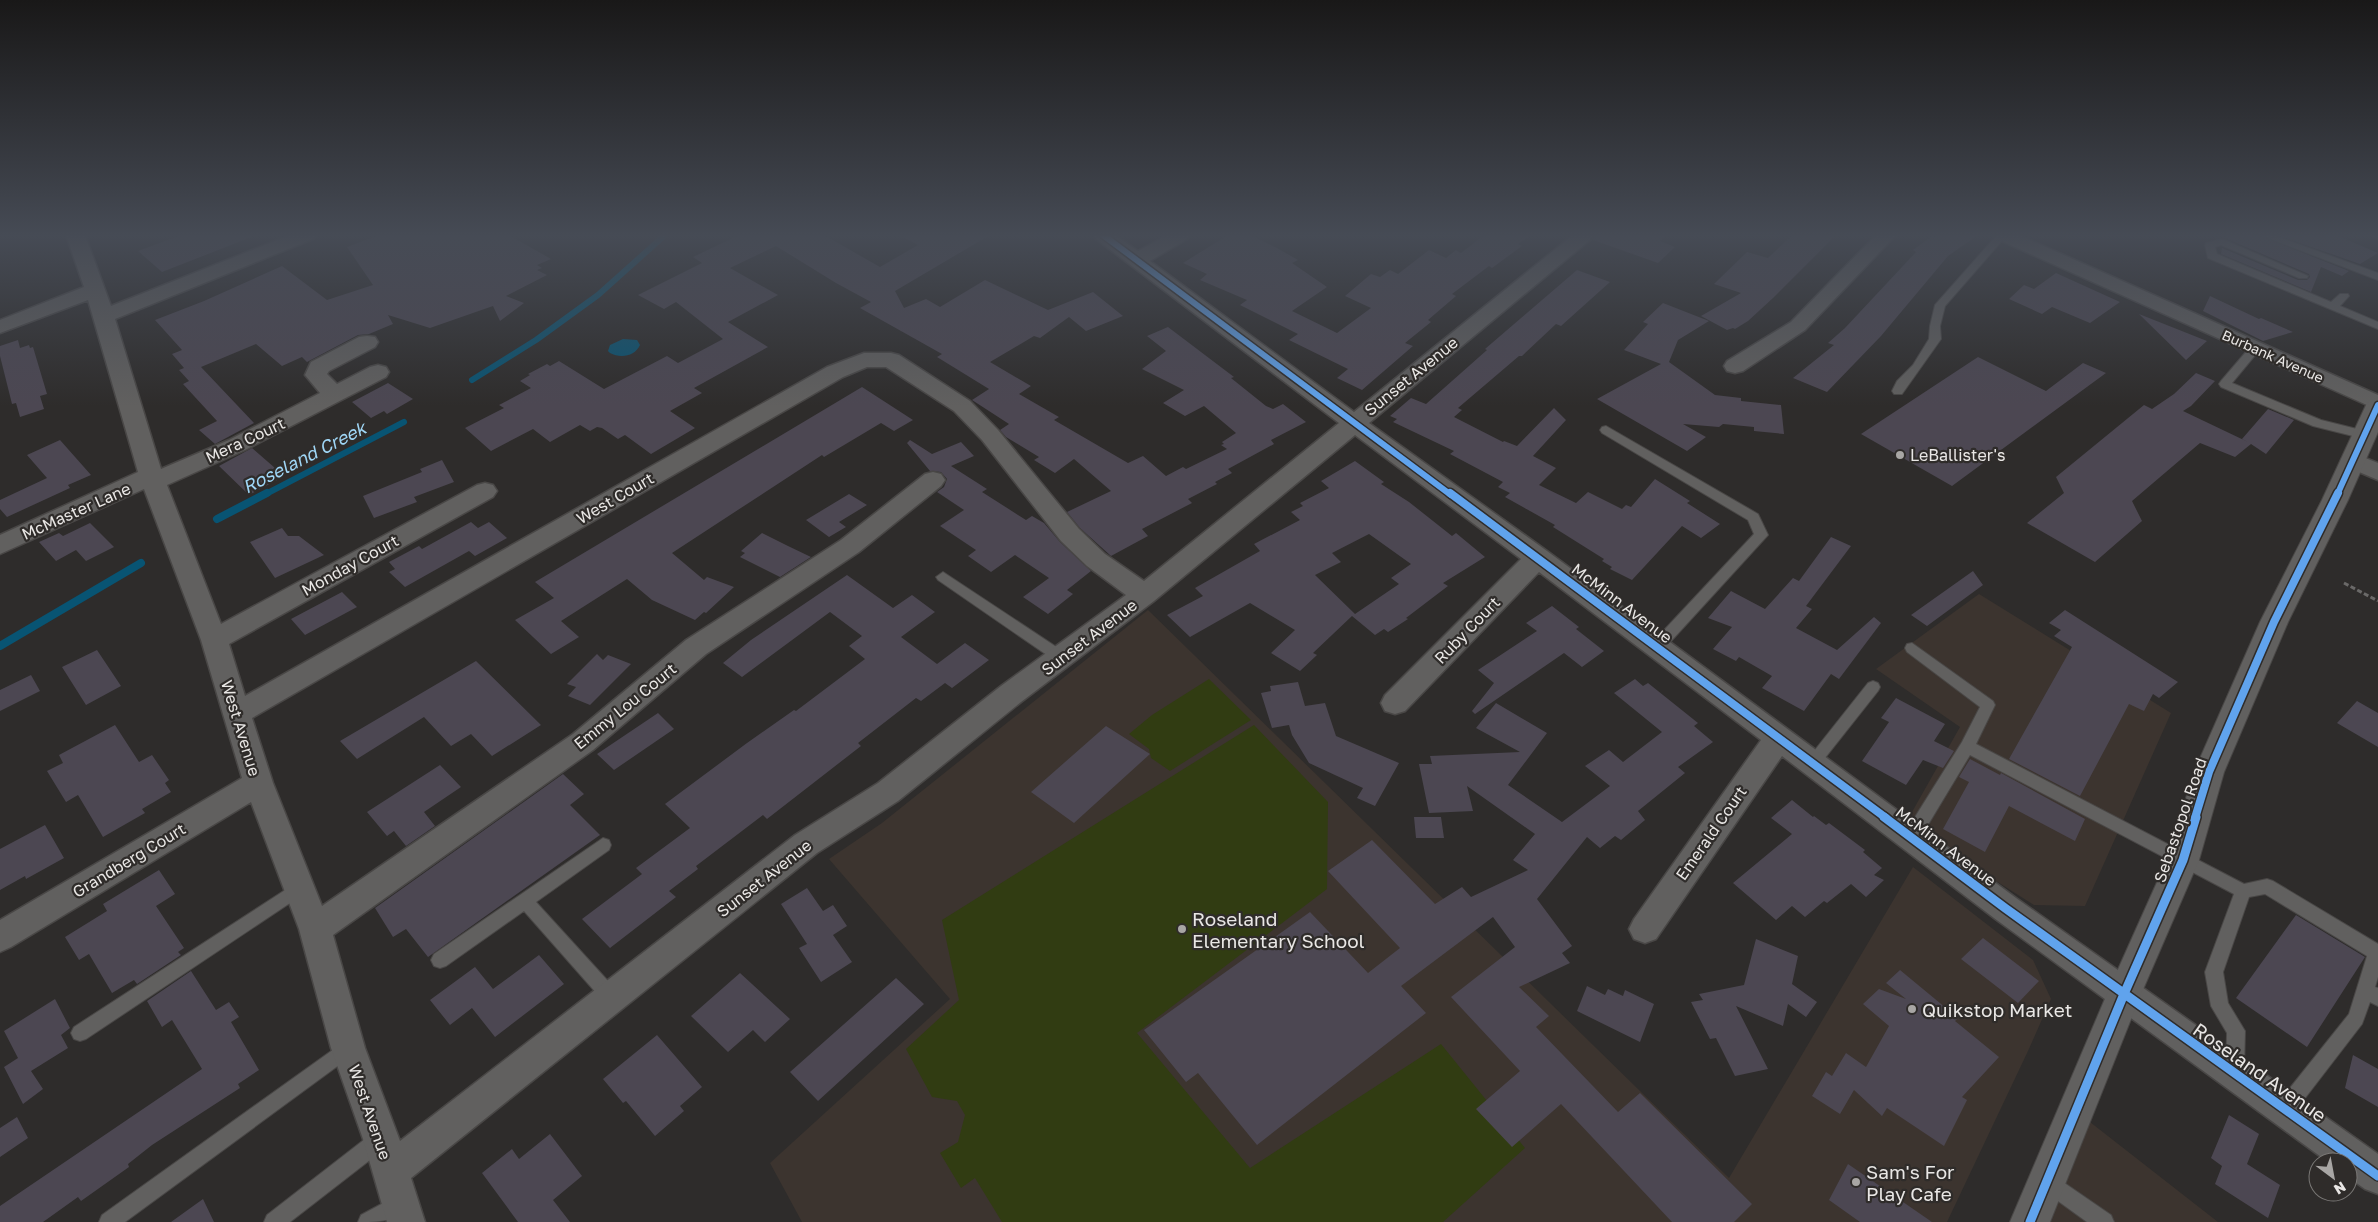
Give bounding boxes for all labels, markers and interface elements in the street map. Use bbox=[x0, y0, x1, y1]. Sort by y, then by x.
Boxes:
street label: Burbank Avenue bbox=[2220, 326, 2326, 386]
street label: Sunset Avenue bbox=[1360, 332, 1462, 420]
street label: Mera Court bbox=[202, 413, 288, 467]
water label: Roseland Creek bbox=[239, 416, 371, 498]
place label: LeBallister's bbox=[1910, 445, 2006, 465]
marker: LeBallister's bbox=[1894, 449, 1906, 461]
street label: West Court bbox=[573, 468, 657, 528]
street label: McMaster Lane bbox=[18, 478, 134, 544]
street label: Monday Court bbox=[298, 530, 402, 600]
street label: McMinn Avenue bbox=[1568, 559, 1676, 647]
street label: Ruby Court bbox=[1430, 592, 1504, 668]
street label: Sunset Avenue bbox=[1037, 595, 1141, 679]
street label: Emmy Lou Court bbox=[570, 659, 680, 753]
street label: West Avenue bbox=[217, 678, 265, 778]
street label: Sebastopol Road bbox=[2149, 755, 2211, 885]
street label: Emerald Court bbox=[1671, 782, 1751, 884]
street label: McMinn Avenue bbox=[1892, 802, 2000, 890]
street label: Grandberg Court bbox=[69, 818, 189, 902]
street label: Sunset Avenue bbox=[713, 835, 815, 921]
place label: Roseland Elementary School bbox=[1192, 907, 1365, 952]
marker: Roseland Elementary School bbox=[1176, 923, 1188, 935]
place label: Quikstop Market bbox=[1922, 998, 2072, 1021]
marker: Quikstop Market bbox=[1906, 1003, 1918, 1015]
street label: Roseland Avenue bbox=[2189, 1017, 2331, 1127]
street label: West Avenue bbox=[344, 1062, 396, 1162]
north arrow bbox=[2308, 1152, 2358, 1202]
place label: Sam's For Play Cafe bbox=[1866, 1160, 1955, 1205]
marker: Sam's For Play Cafe bbox=[1850, 1176, 1862, 1188]
text: N bbox=[2331, 1178, 2349, 1198]

